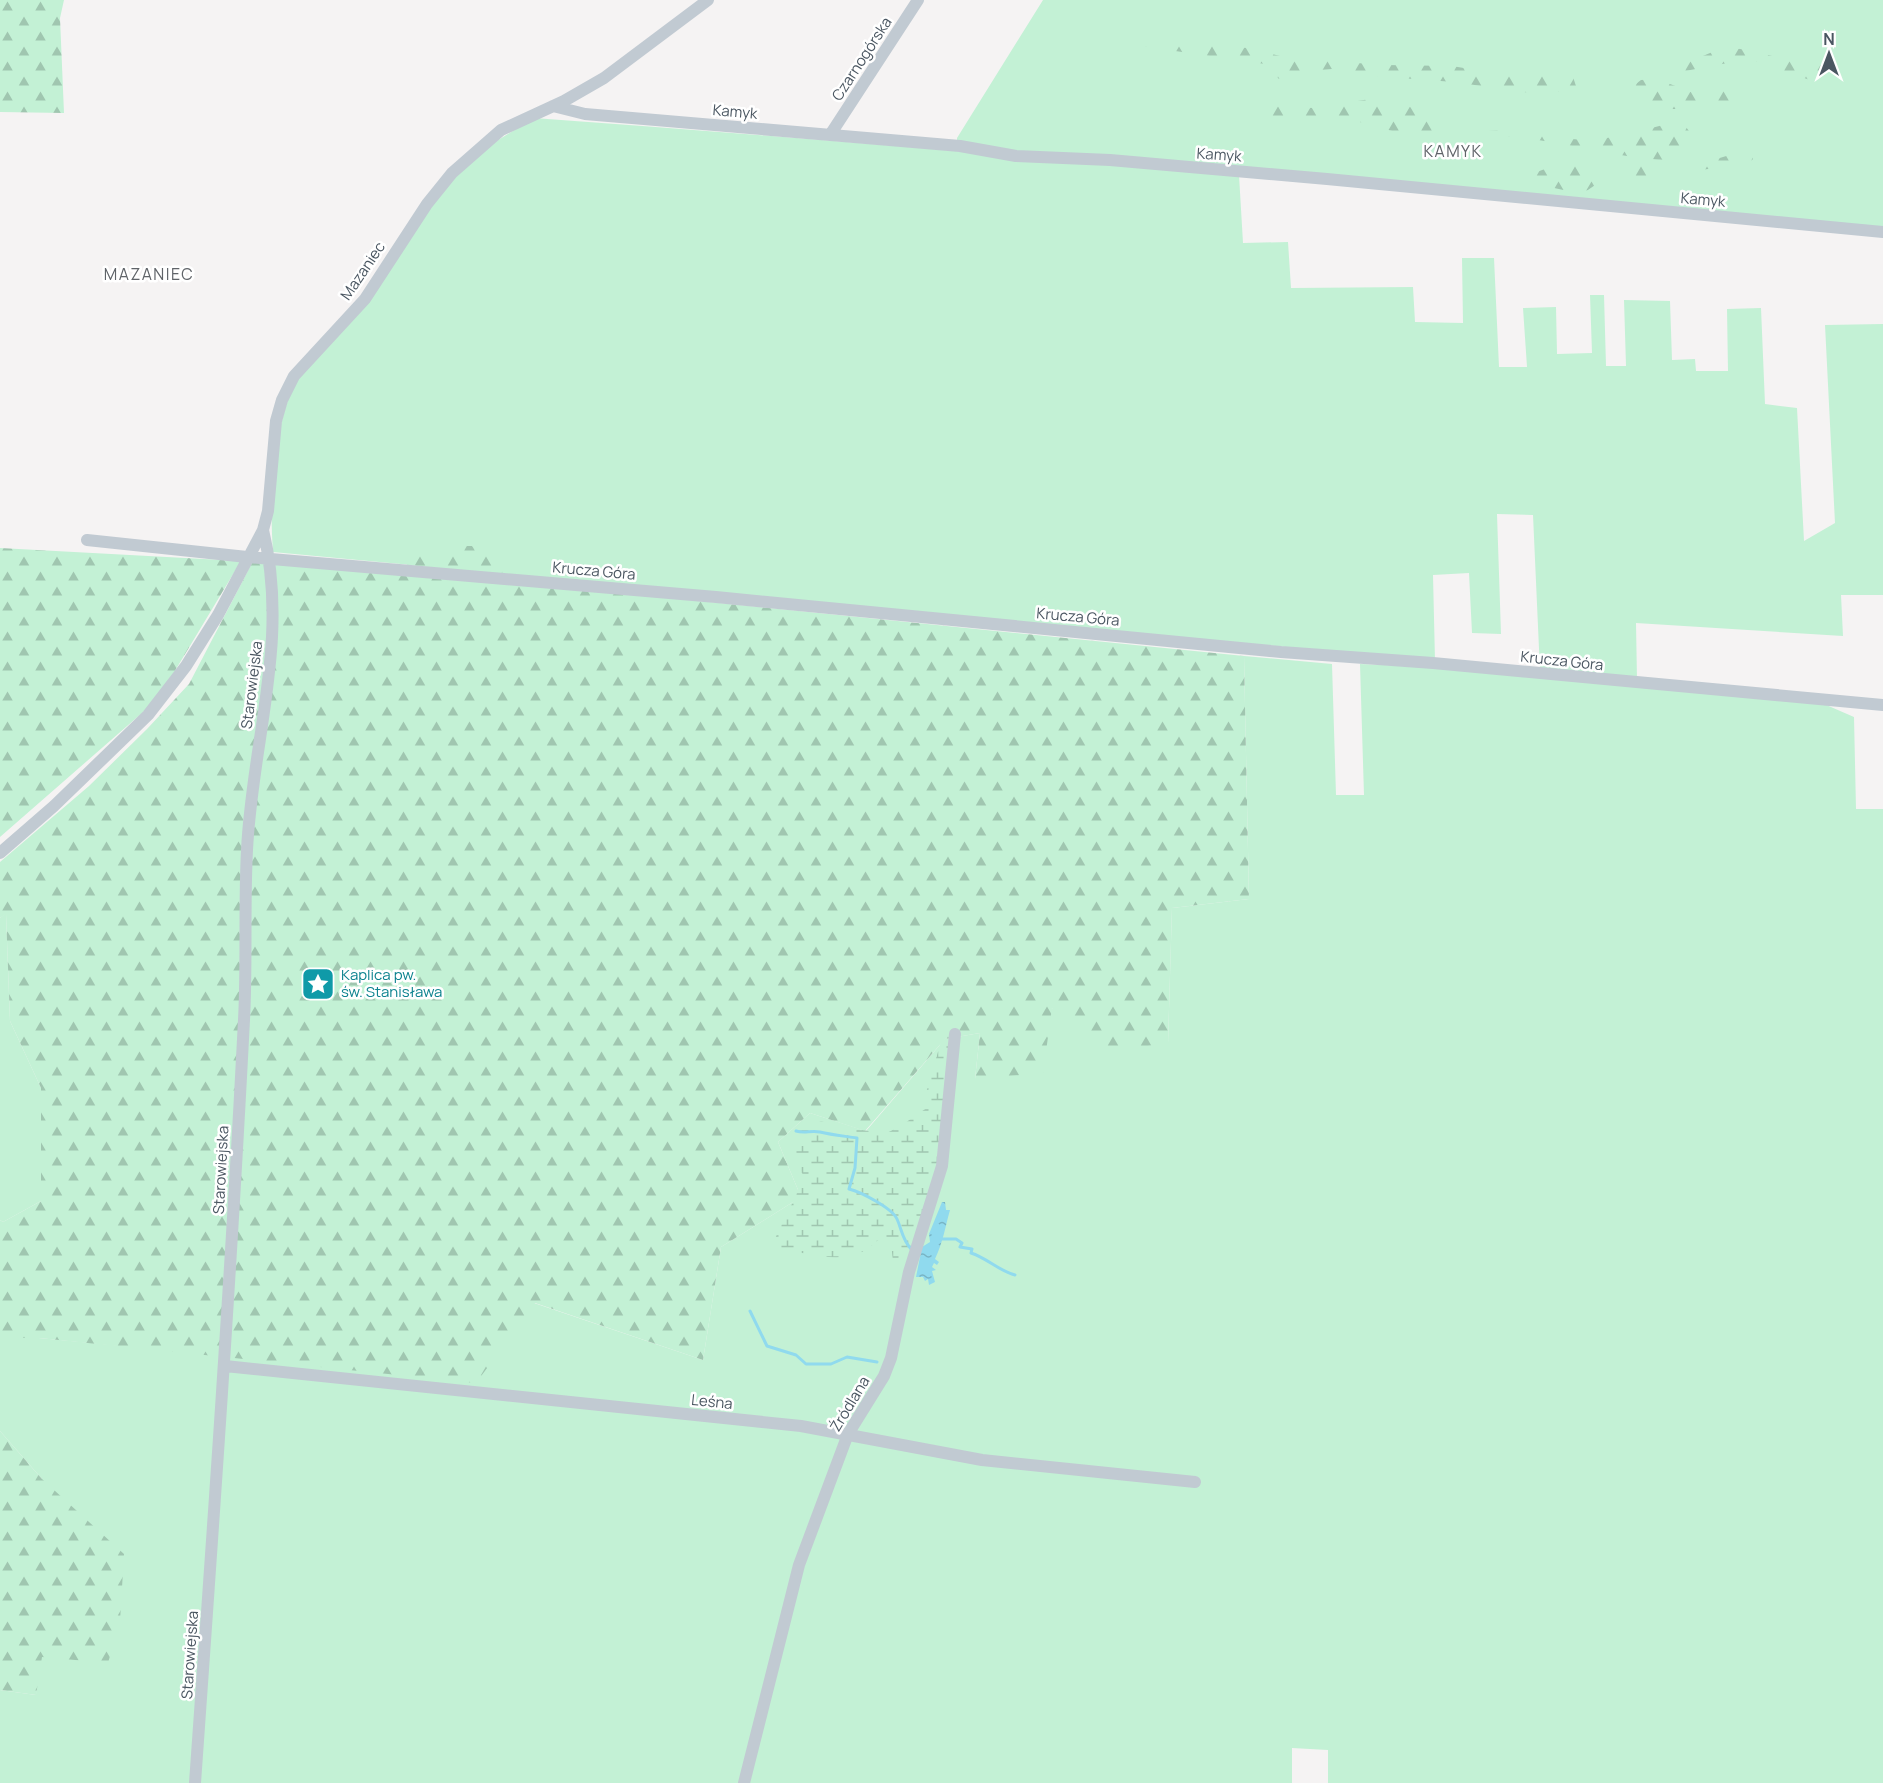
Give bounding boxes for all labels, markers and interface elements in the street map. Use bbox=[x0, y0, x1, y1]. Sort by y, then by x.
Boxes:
street label: Czarnogórska bbox=[827, 13, 897, 105]
north arrow bbox=[1799, 24, 1859, 84]
text: N bbox=[1823, 28, 1835, 50]
street label: Kamyk bbox=[712, 99, 759, 124]
district label: KAMYK bbox=[1424, 140, 1482, 162]
street label: Kamyk bbox=[1196, 142, 1243, 167]
street label: Kamyk bbox=[1680, 187, 1727, 212]
street label: Mazaniec bbox=[335, 237, 390, 304]
district label: MAZANIEC bbox=[104, 263, 194, 285]
street label: Krucza Góra bbox=[552, 556, 636, 585]
street label: Krucza Góra bbox=[1036, 602, 1120, 631]
street label: Starowiejska bbox=[236, 640, 267, 730]
street label: Krucza Góra bbox=[1520, 646, 1605, 675]
place label: Kaplica pw. św. Stanisława bbox=[341, 964, 442, 1002]
place icon: Kaplica pw. św. Stanisława bbox=[300, 966, 336, 1002]
street label: Starowiejska bbox=[208, 1125, 233, 1215]
street label: Źródlana bbox=[825, 1372, 874, 1435]
street label: Leśna bbox=[690, 1389, 734, 1414]
street label: Starowiejska bbox=[176, 1610, 203, 1700]

